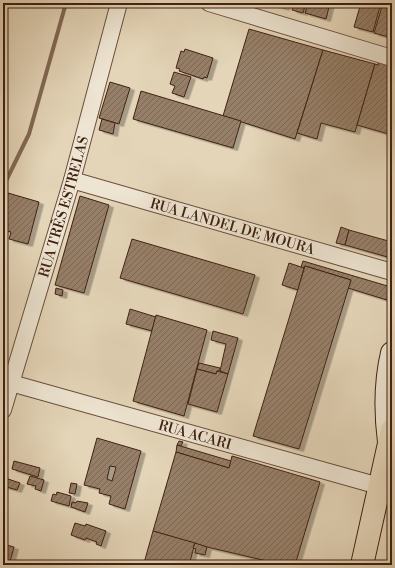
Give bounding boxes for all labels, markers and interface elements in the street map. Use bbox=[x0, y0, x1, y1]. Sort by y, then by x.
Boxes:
street label: RUA TRÊS ESTRELAS bbox=[35, 134, 93, 280]
street label: RUA LANDEL DE MOURA bbox=[148, 195, 317, 259]
street label: RUA ACARI bbox=[156, 417, 234, 454]

